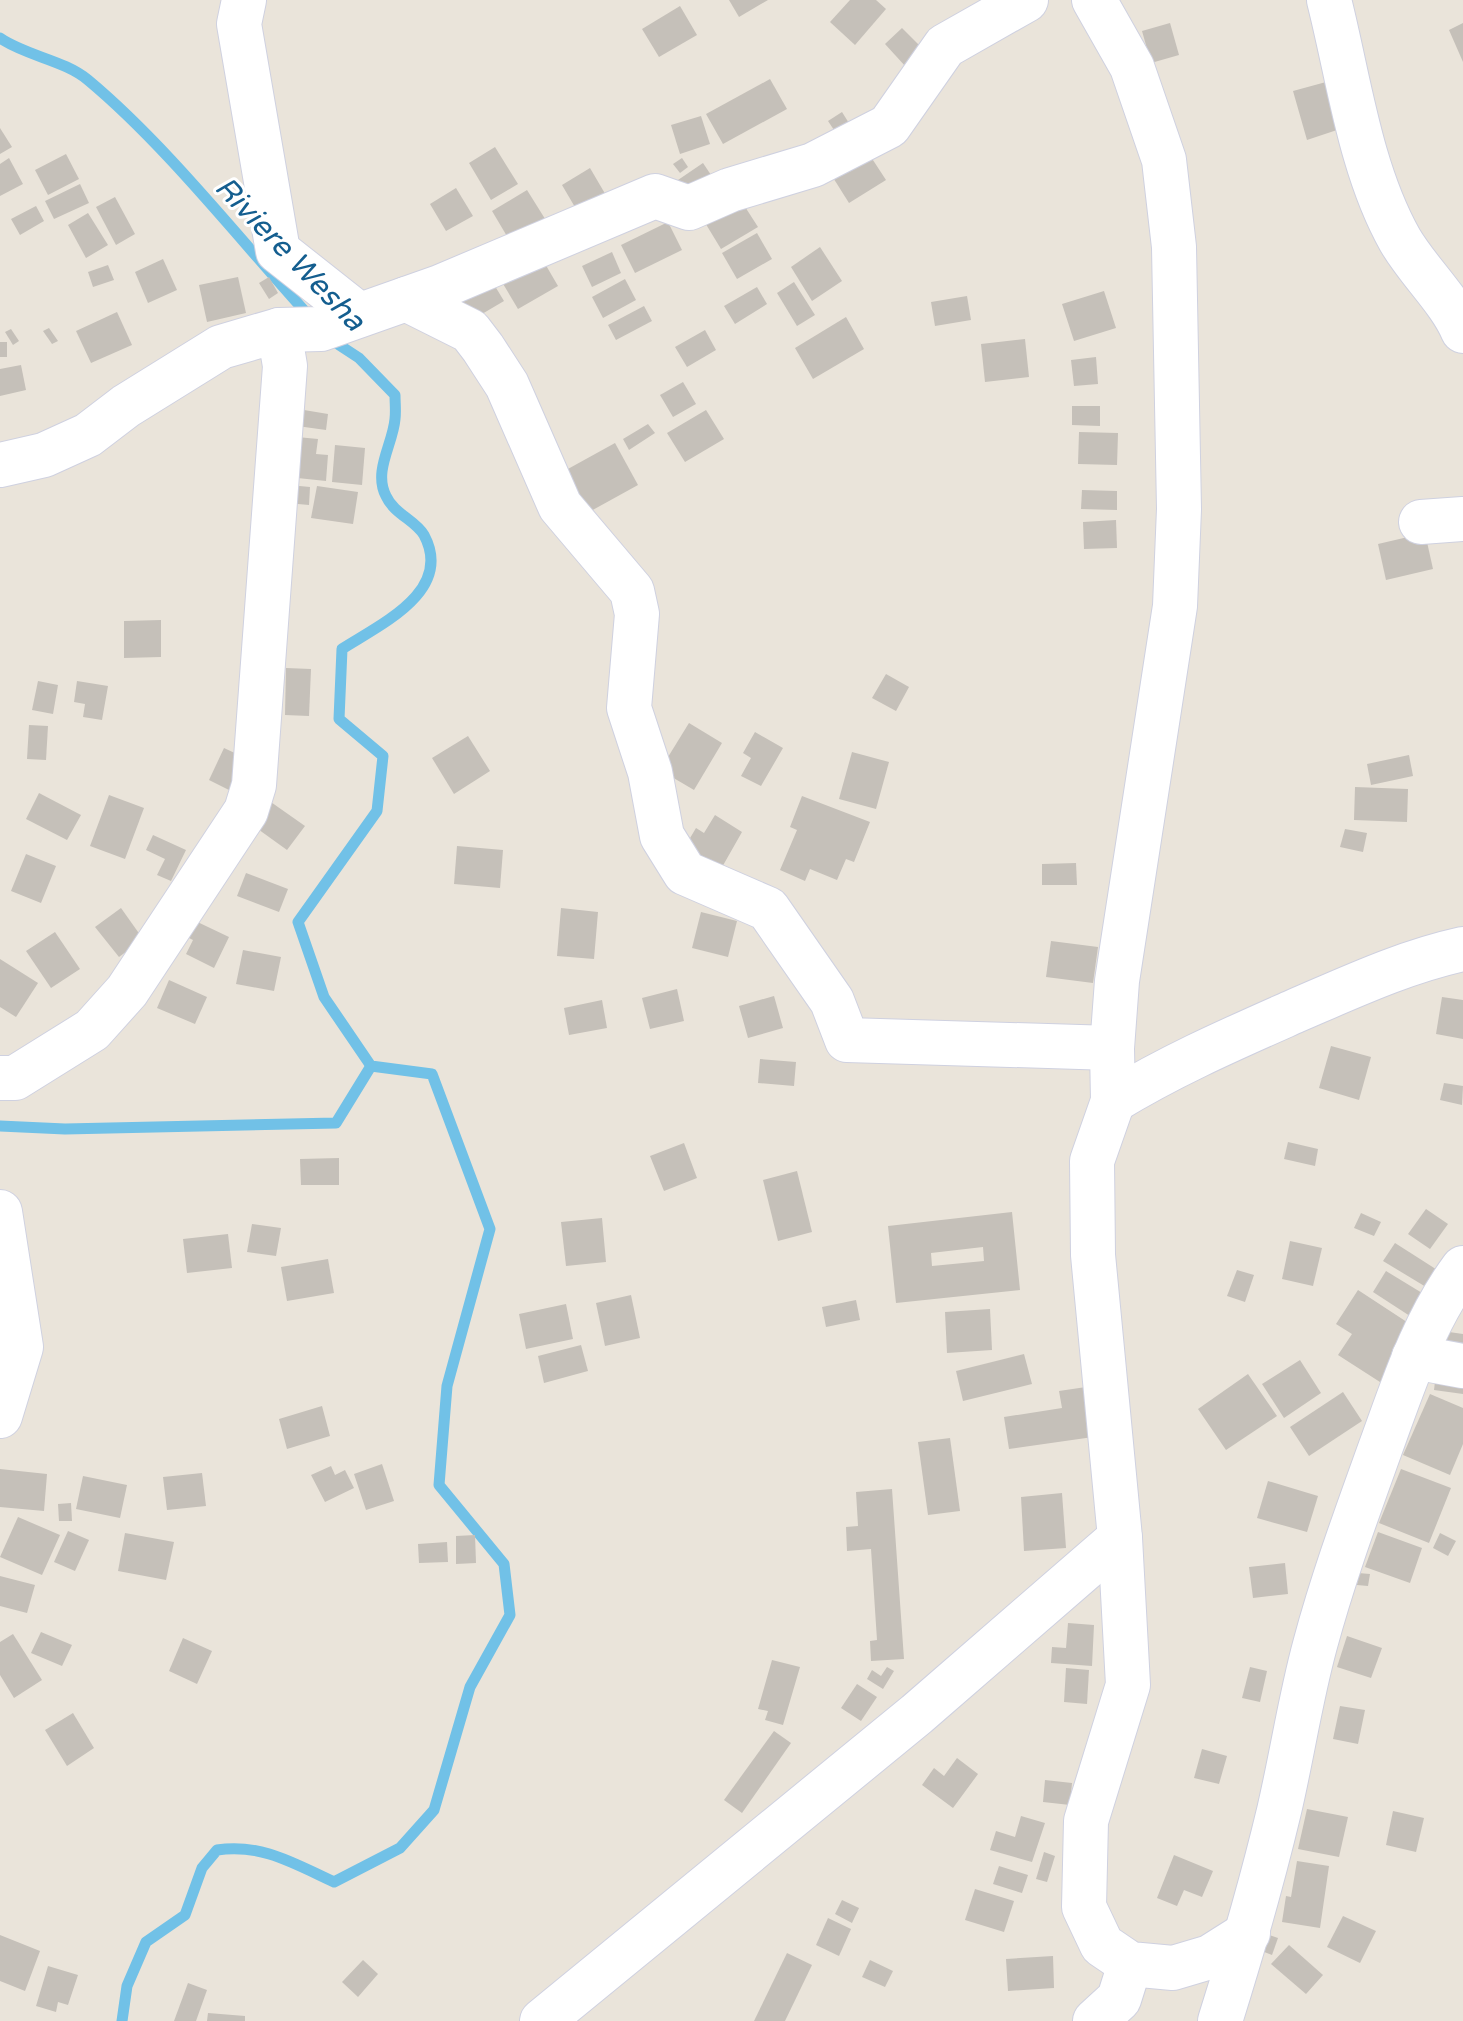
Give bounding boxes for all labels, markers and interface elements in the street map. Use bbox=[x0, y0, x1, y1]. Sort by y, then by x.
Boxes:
water label: Riviere Wesha bbox=[207, 169, 374, 340]

